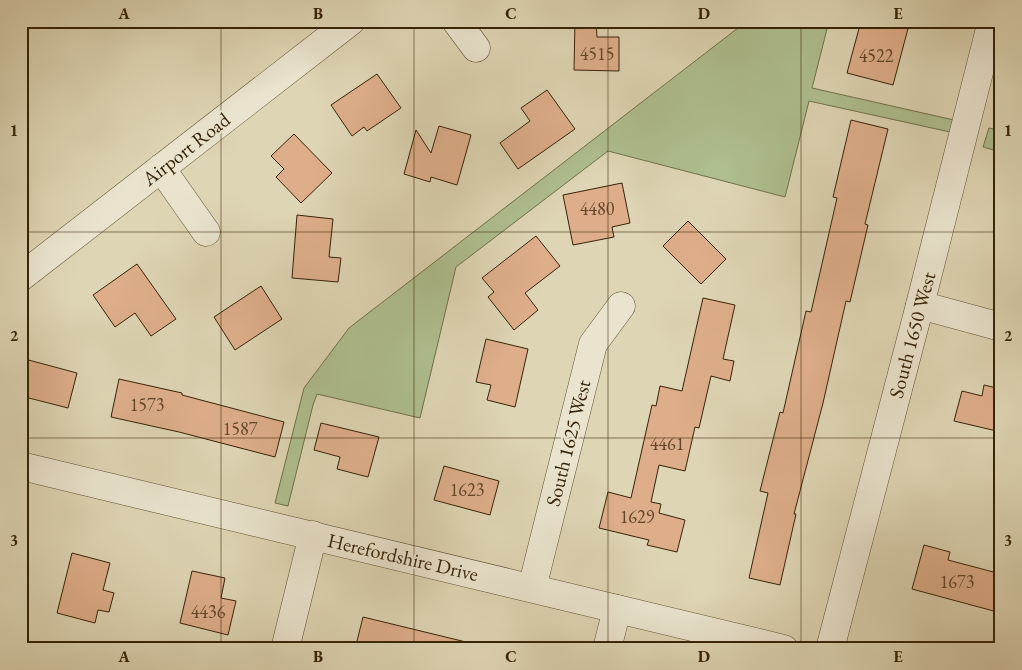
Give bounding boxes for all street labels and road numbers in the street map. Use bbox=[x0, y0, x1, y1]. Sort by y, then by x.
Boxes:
street label: Airport Road bbox=[136, 106, 236, 192]
street label: South 1650 West bbox=[883, 268, 942, 401]
street label: South 1625 West bbox=[540, 376, 596, 509]
street label: Herefordshire Drive bbox=[325, 527, 481, 587]

